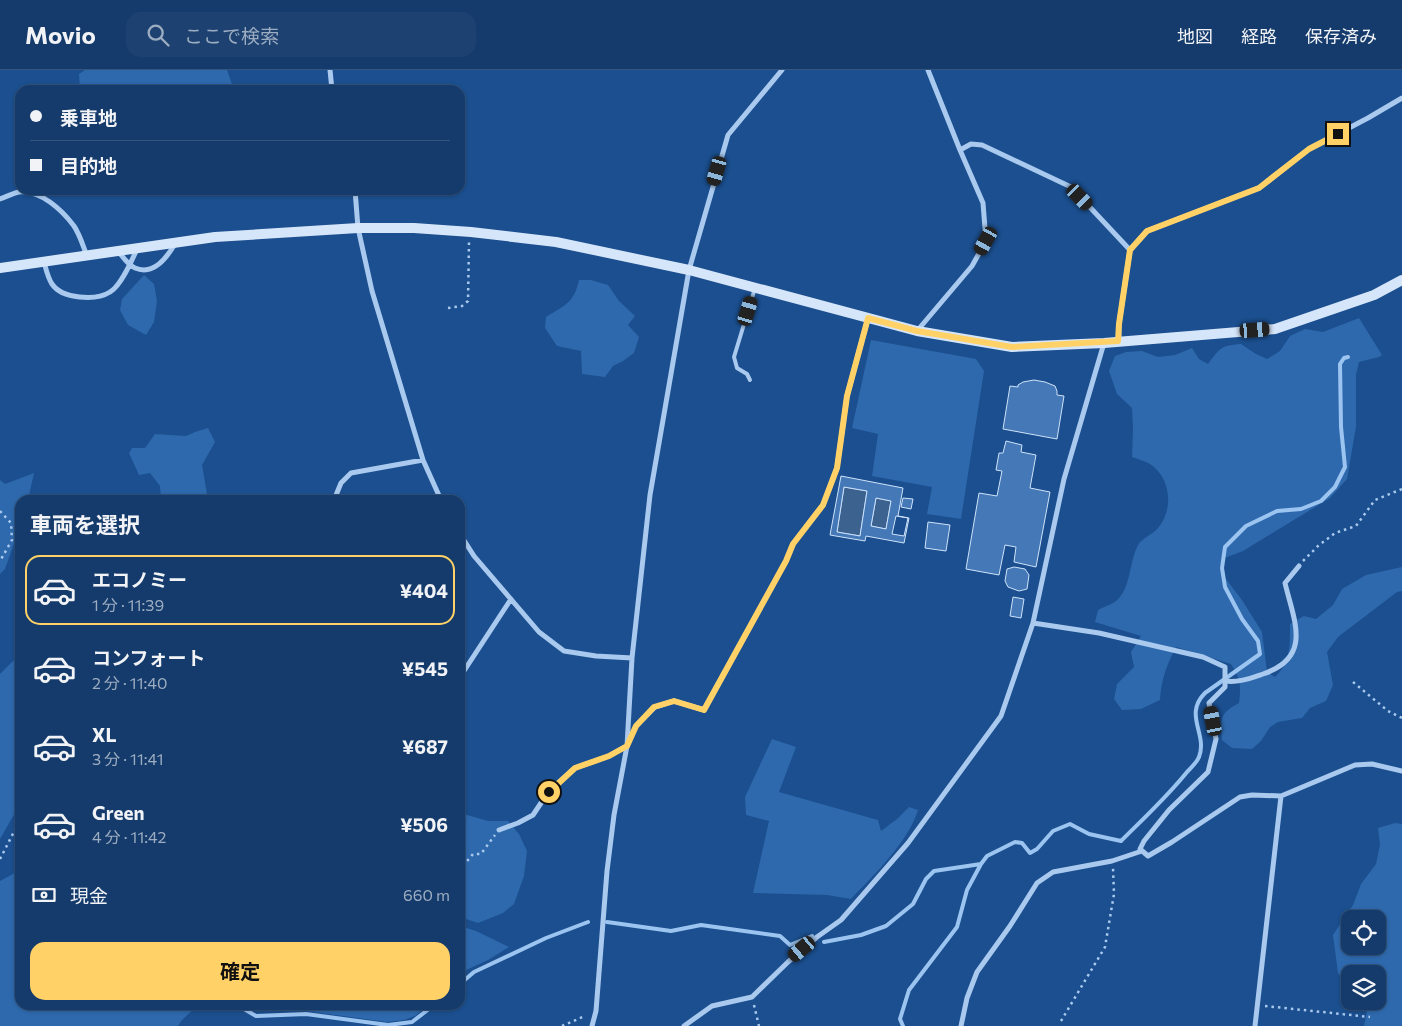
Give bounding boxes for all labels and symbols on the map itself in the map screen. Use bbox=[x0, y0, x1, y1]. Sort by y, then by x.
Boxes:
route end bbox=[1327, 123, 1349, 145]
car bbox=[705, 155, 728, 187]
car bbox=[1064, 181, 1095, 213]
car bbox=[972, 224, 999, 258]
car bbox=[736, 294, 759, 328]
car bbox=[1239, 321, 1270, 339]
car bbox=[1202, 705, 1223, 737]
route start bbox=[538, 781, 560, 803]
car bbox=[785, 934, 818, 964]

